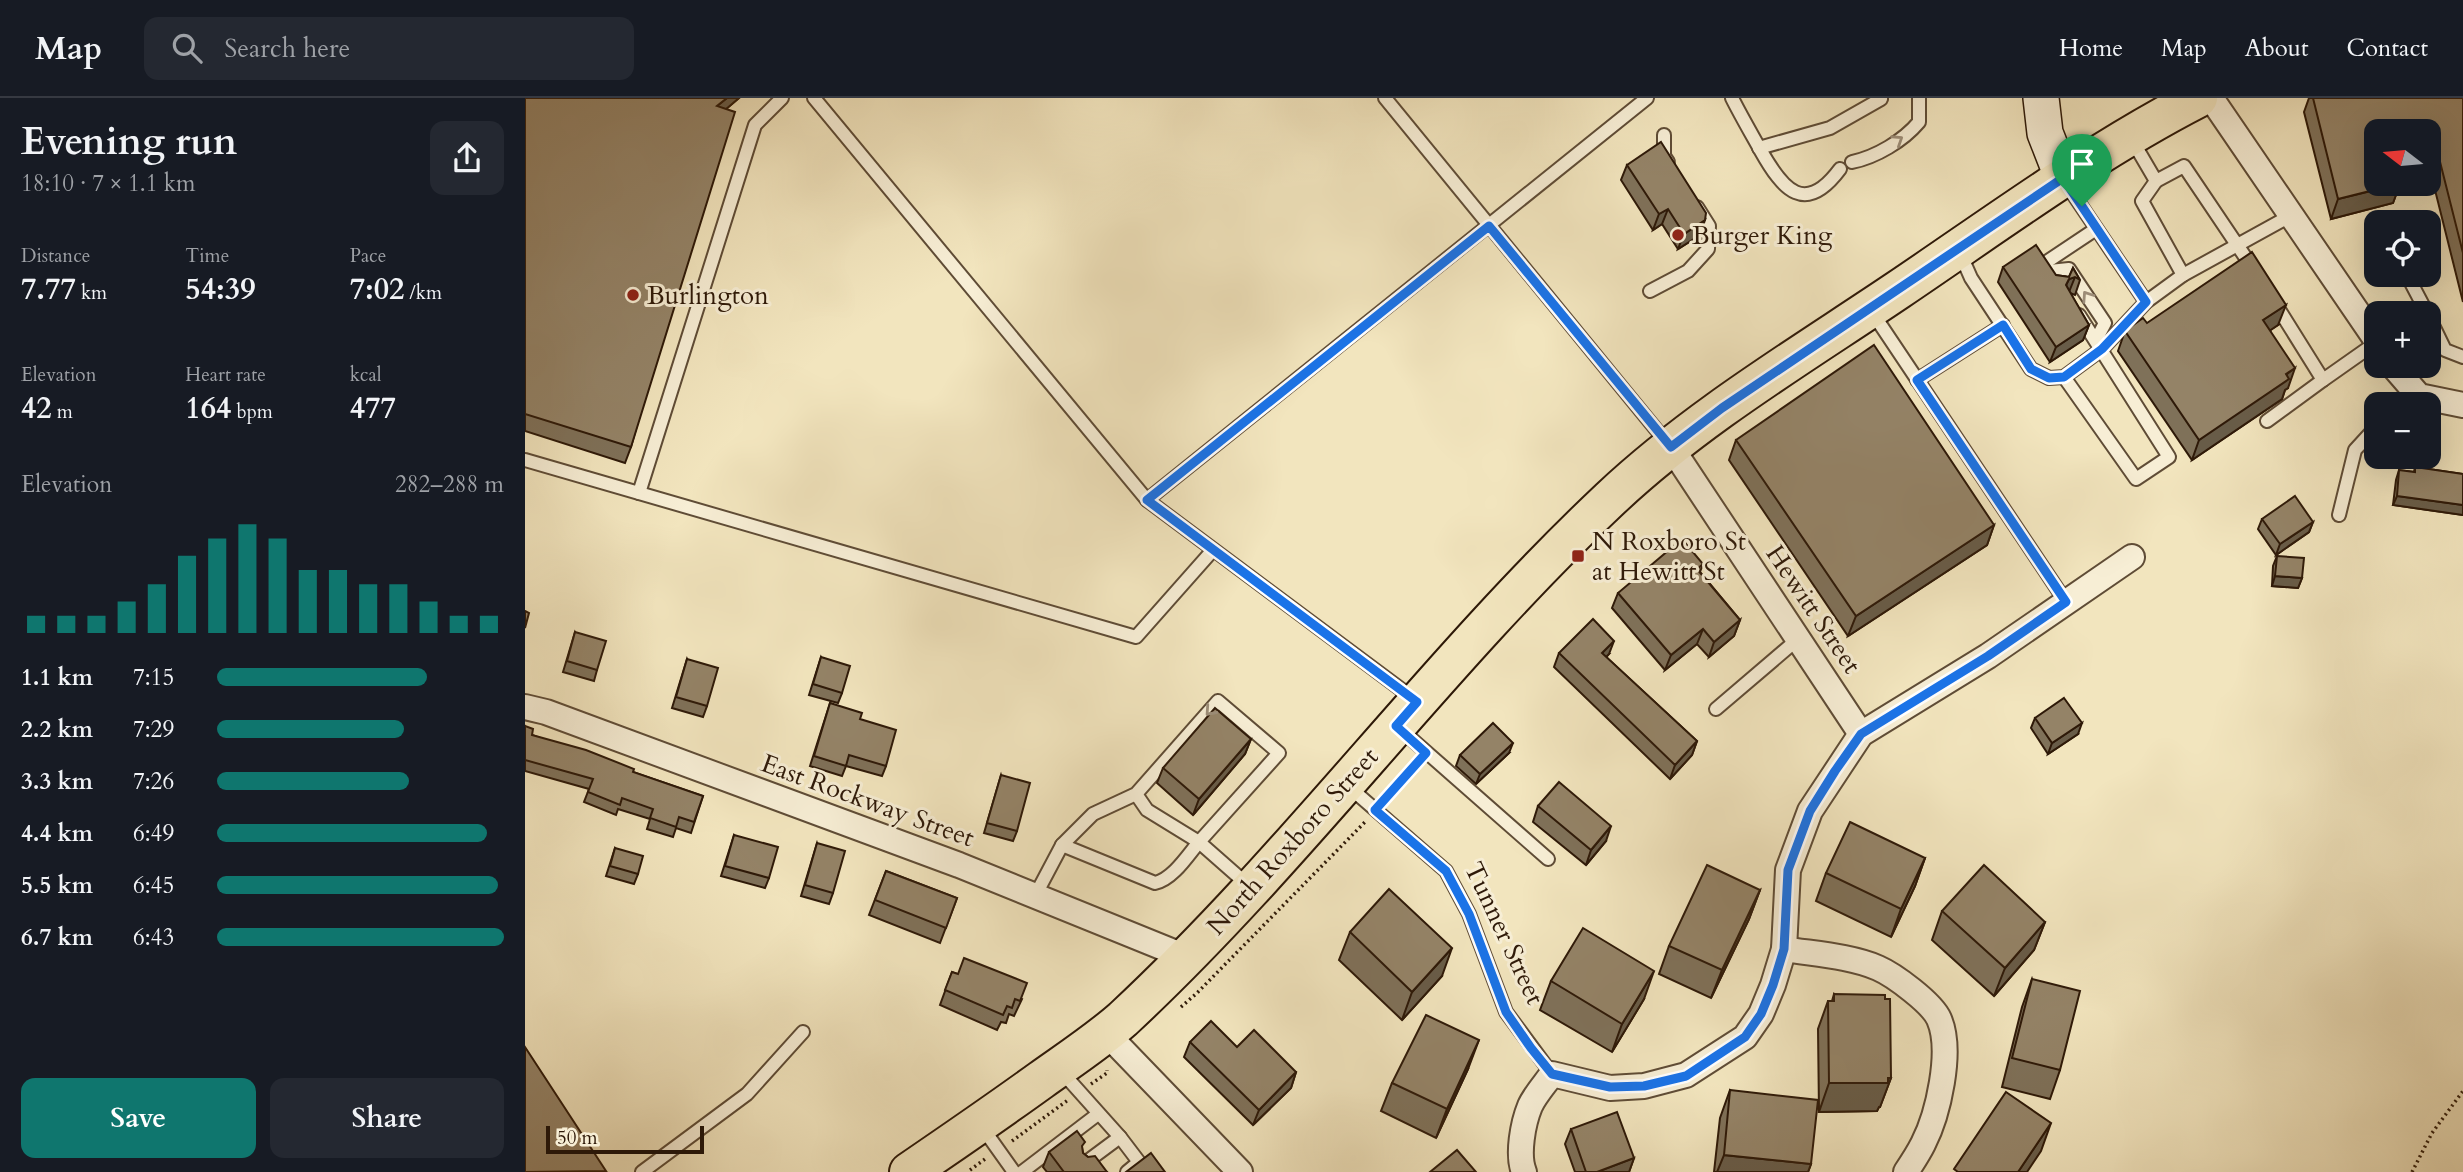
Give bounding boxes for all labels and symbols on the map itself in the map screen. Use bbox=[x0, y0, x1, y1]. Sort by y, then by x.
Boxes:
north arrow bbox=[2364, 119, 2441, 196]
pin bbox=[2052, 134, 2112, 206]
one-way arrow bbox=[1890, 135, 1903, 148]
place label: Burger King bbox=[1692, 218, 1833, 253]
marker: Burger King bbox=[1670, 227, 1686, 243]
place label: Burlington bbox=[647, 278, 769, 313]
marker: Burlington bbox=[625, 287, 641, 303]
one-way arrow bbox=[2083, 291, 2095, 304]
place label: N Roxboro St at Hewitt St bbox=[1592, 524, 1746, 589]
street label: Hewitt Street bbox=[1758, 538, 1869, 680]
marker: N Roxboro St at Hewitt St bbox=[1570, 548, 1586, 564]
one-way arrow bbox=[1205, 703, 1218, 716]
street label: North Roxboro Street bbox=[1199, 740, 1386, 943]
street label: East Rockway Street bbox=[756, 746, 979, 855]
street label: Tunner Street bbox=[1456, 856, 1553, 1010]
scale bar bbox=[546, 1123, 703, 1155]

